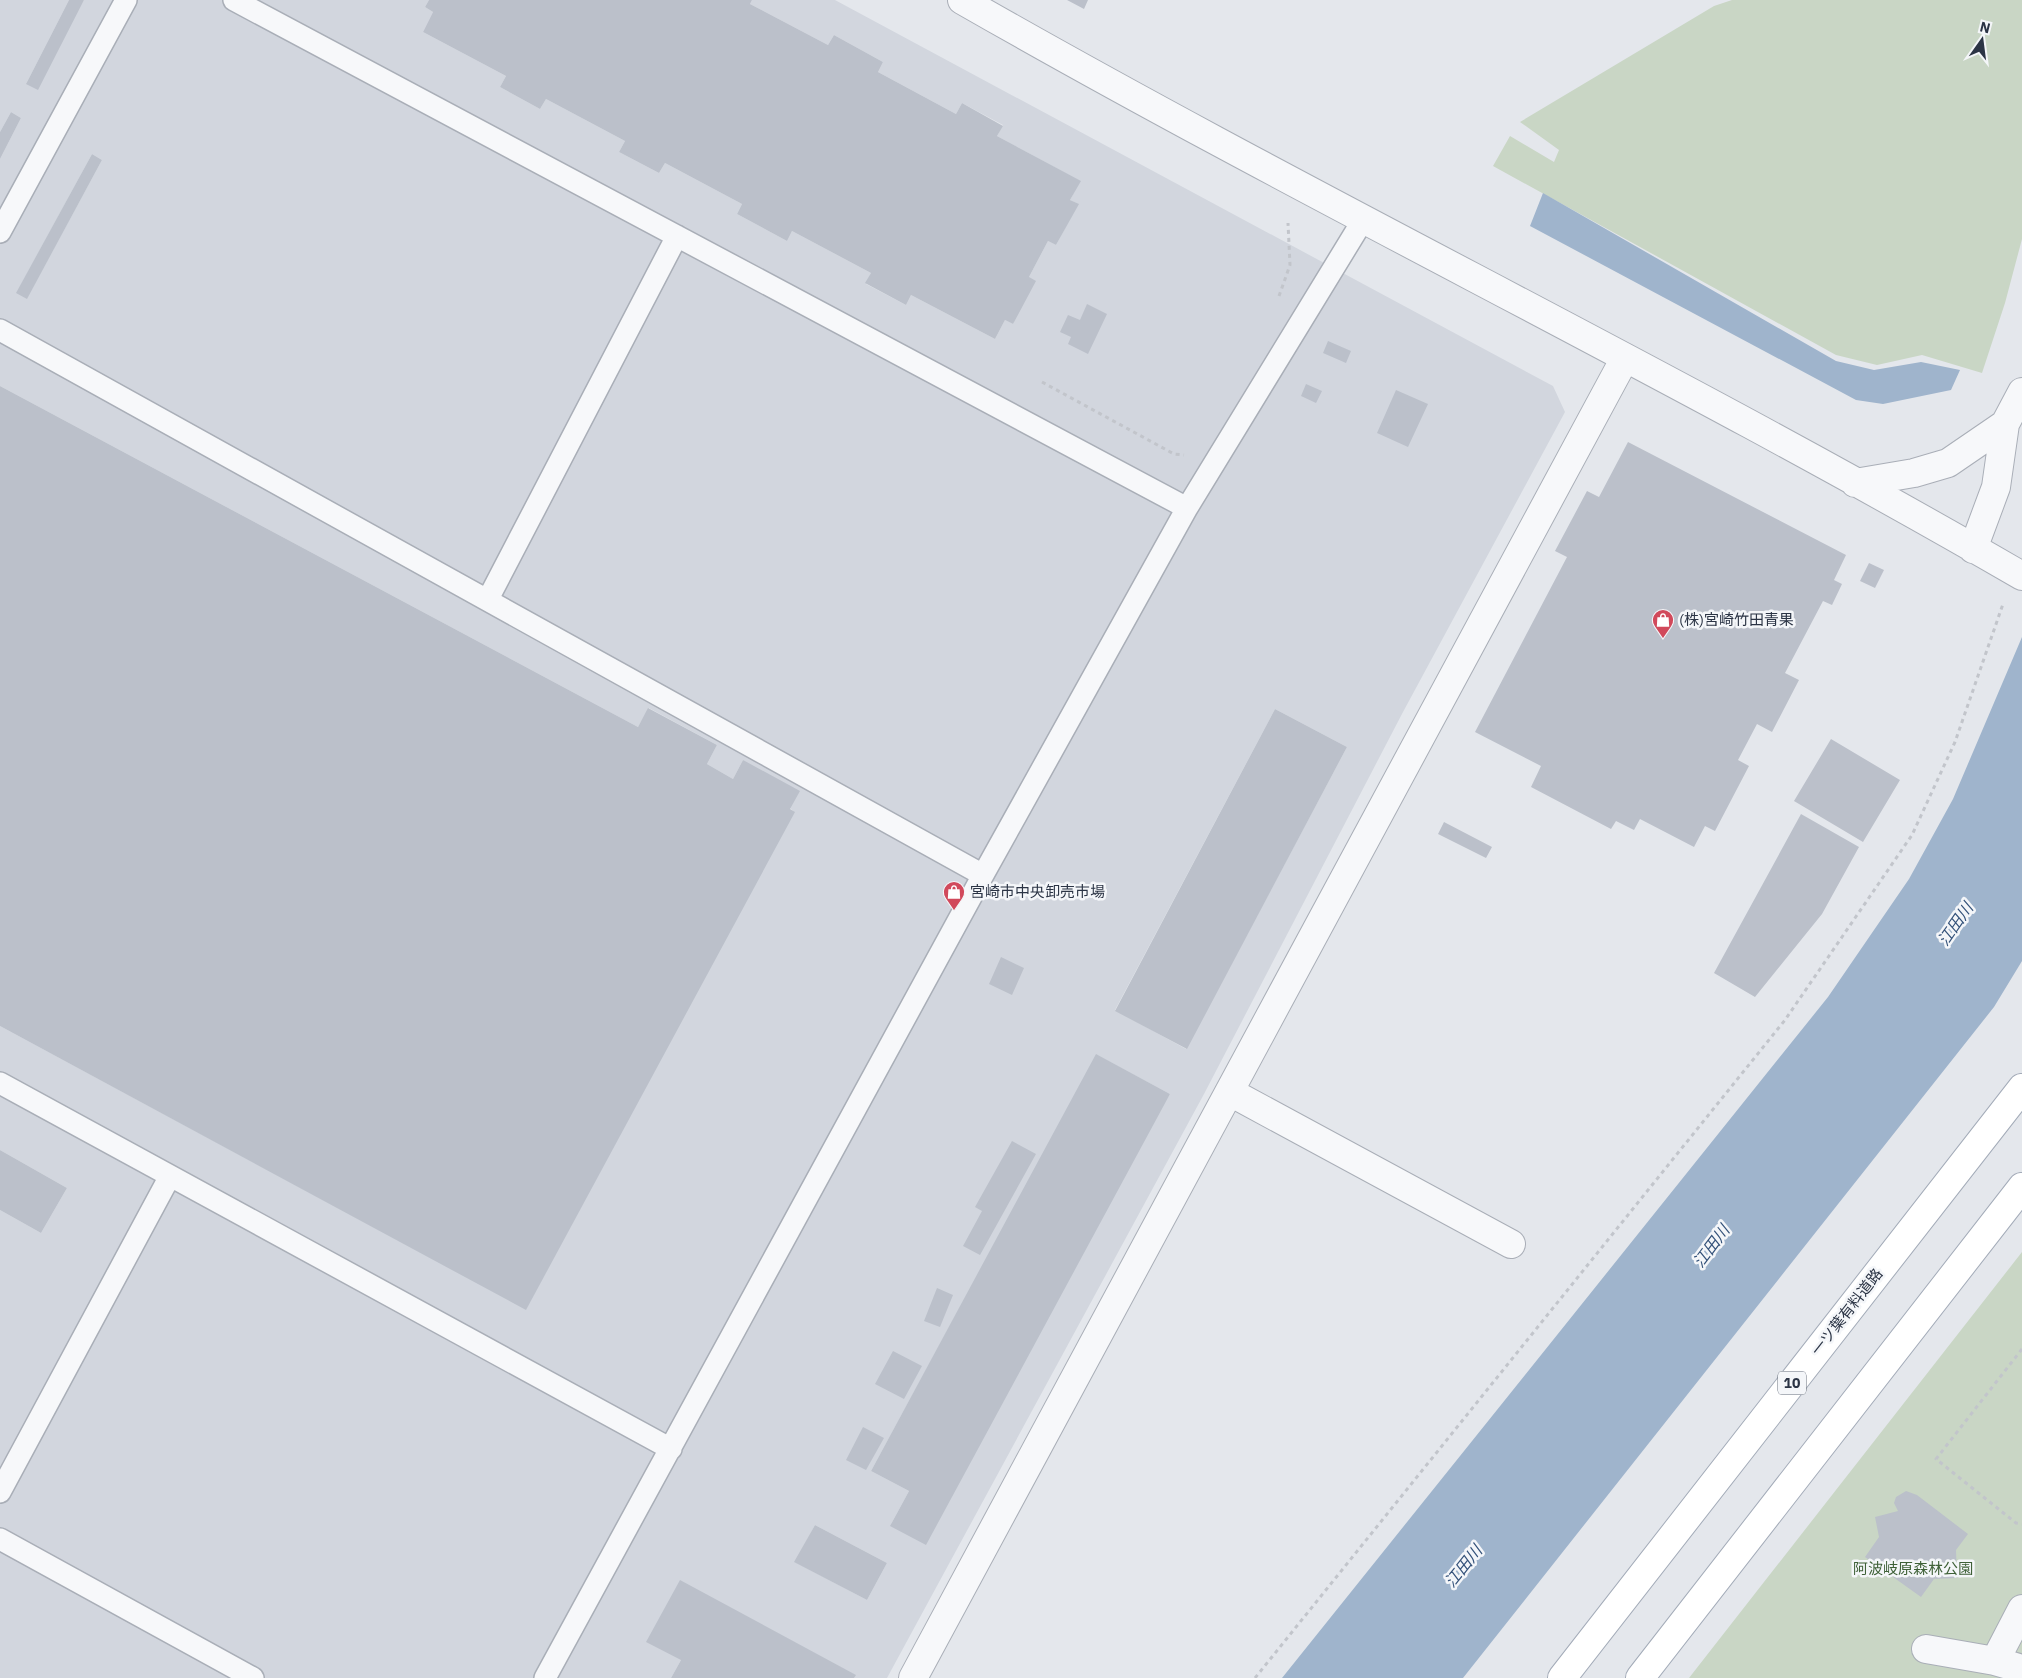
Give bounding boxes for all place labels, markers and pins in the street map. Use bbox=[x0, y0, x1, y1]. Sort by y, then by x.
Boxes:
shop icon: (株)宮崎竹田青果 bbox=[1651, 608, 1675, 639]
place label: (株)宮崎竹田青果 bbox=[1679, 610, 1794, 629]
shop icon: 宮崎市中央卸売市場 bbox=[942, 880, 966, 911]
place label: 宮崎市中央卸売市場 bbox=[970, 882, 1105, 901]

